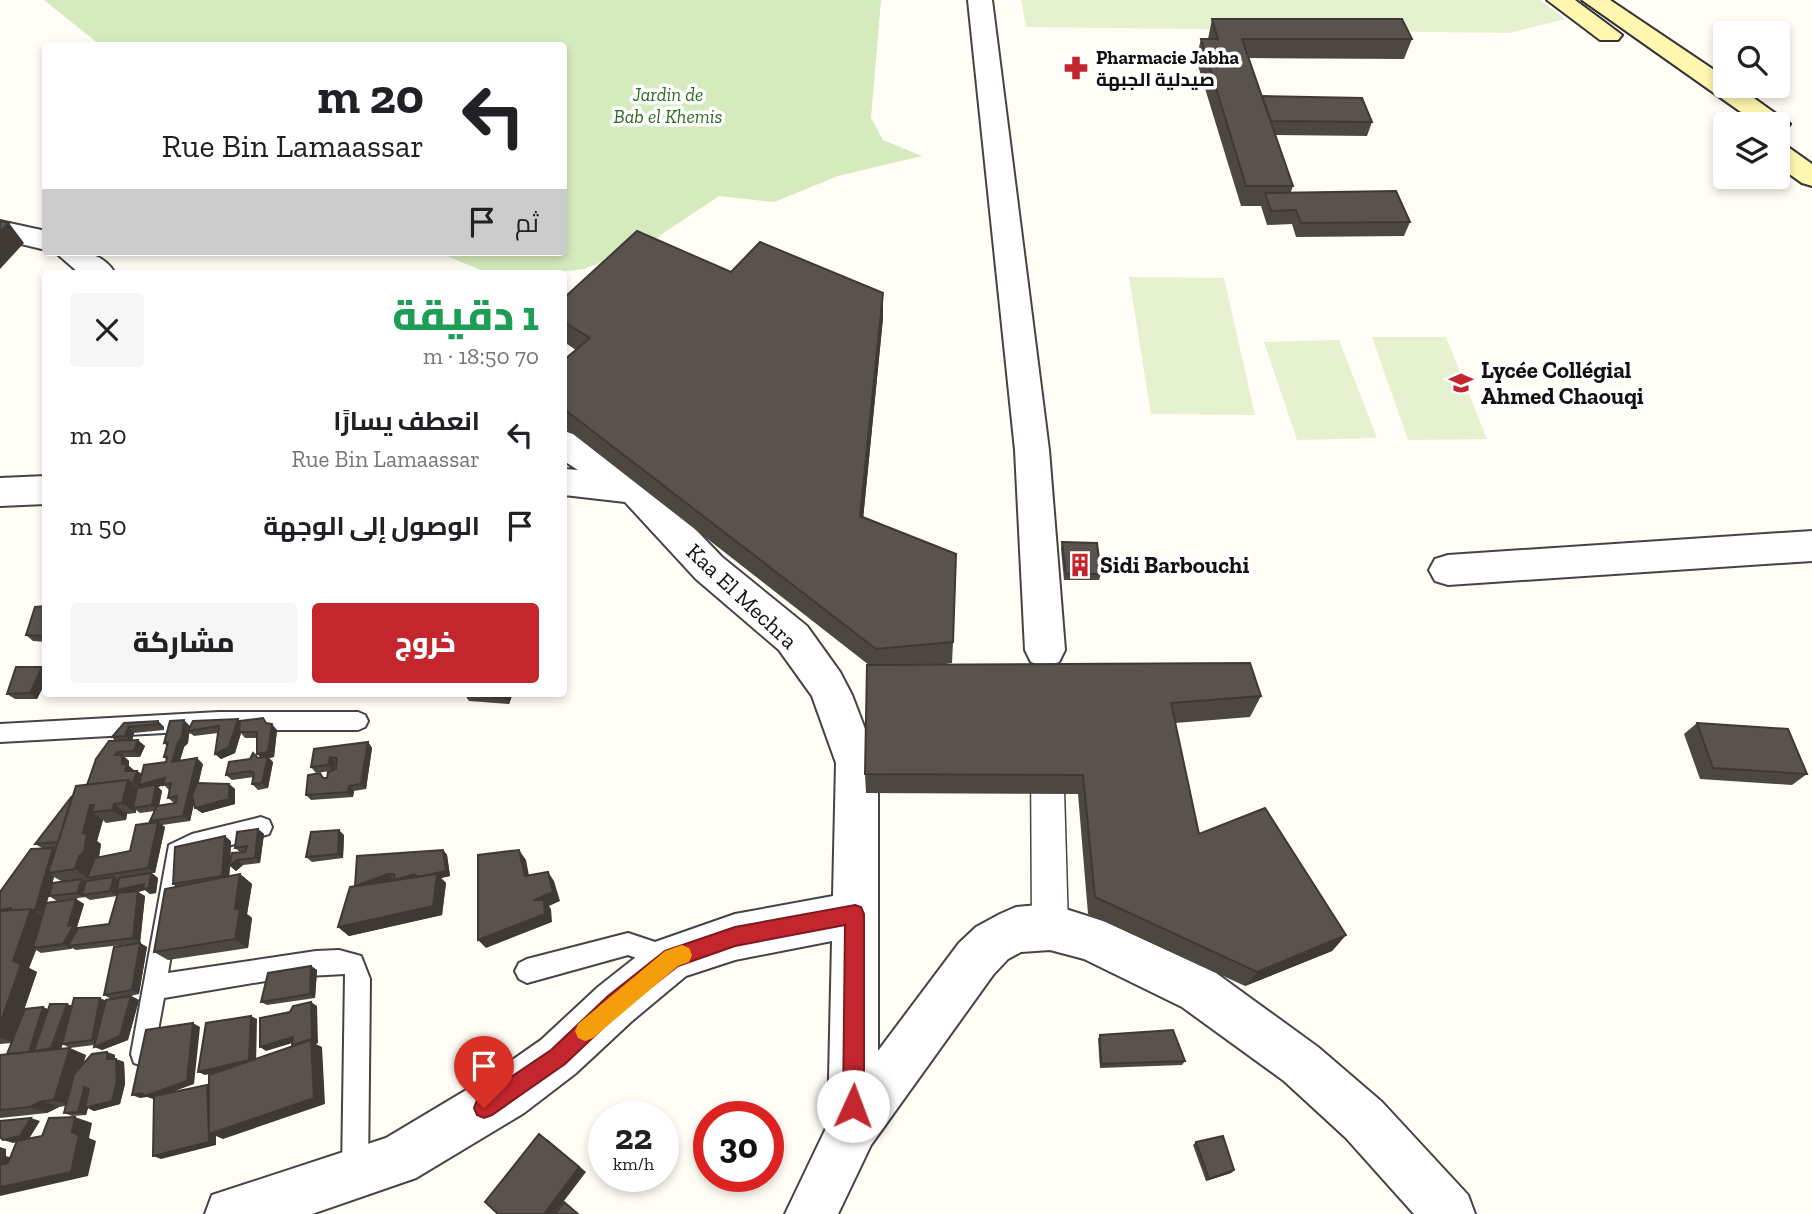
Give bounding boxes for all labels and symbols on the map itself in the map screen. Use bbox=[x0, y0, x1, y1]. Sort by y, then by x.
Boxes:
place label: Pharmacie Jabha صيدلية الجبهة bbox=[1096, 46, 1239, 91]
pharmacy icon: Pharmacie Jabha صيدلية الجبهة bbox=[1062, 54, 1090, 82]
park label: Jardin de Bab el Khemis bbox=[613, 83, 723, 128]
place label: Lycée Collégial Ahmed Chaouqi bbox=[1481, 356, 1644, 410]
school or university icon: Lycée Collégial Ahmed Chaouqi bbox=[1447, 369, 1475, 397]
street label: Kaa El Mechra bbox=[681, 537, 803, 655]
building icon: Sidi Barbouchi bbox=[1066, 551, 1094, 579]
place label: Sidi Barbouchi bbox=[1100, 551, 1249, 579]
pin bbox=[454, 1036, 514, 1108]
position arrow bbox=[816, 1069, 890, 1143]
speed limit sign: 30 bbox=[693, 1101, 784, 1192]

